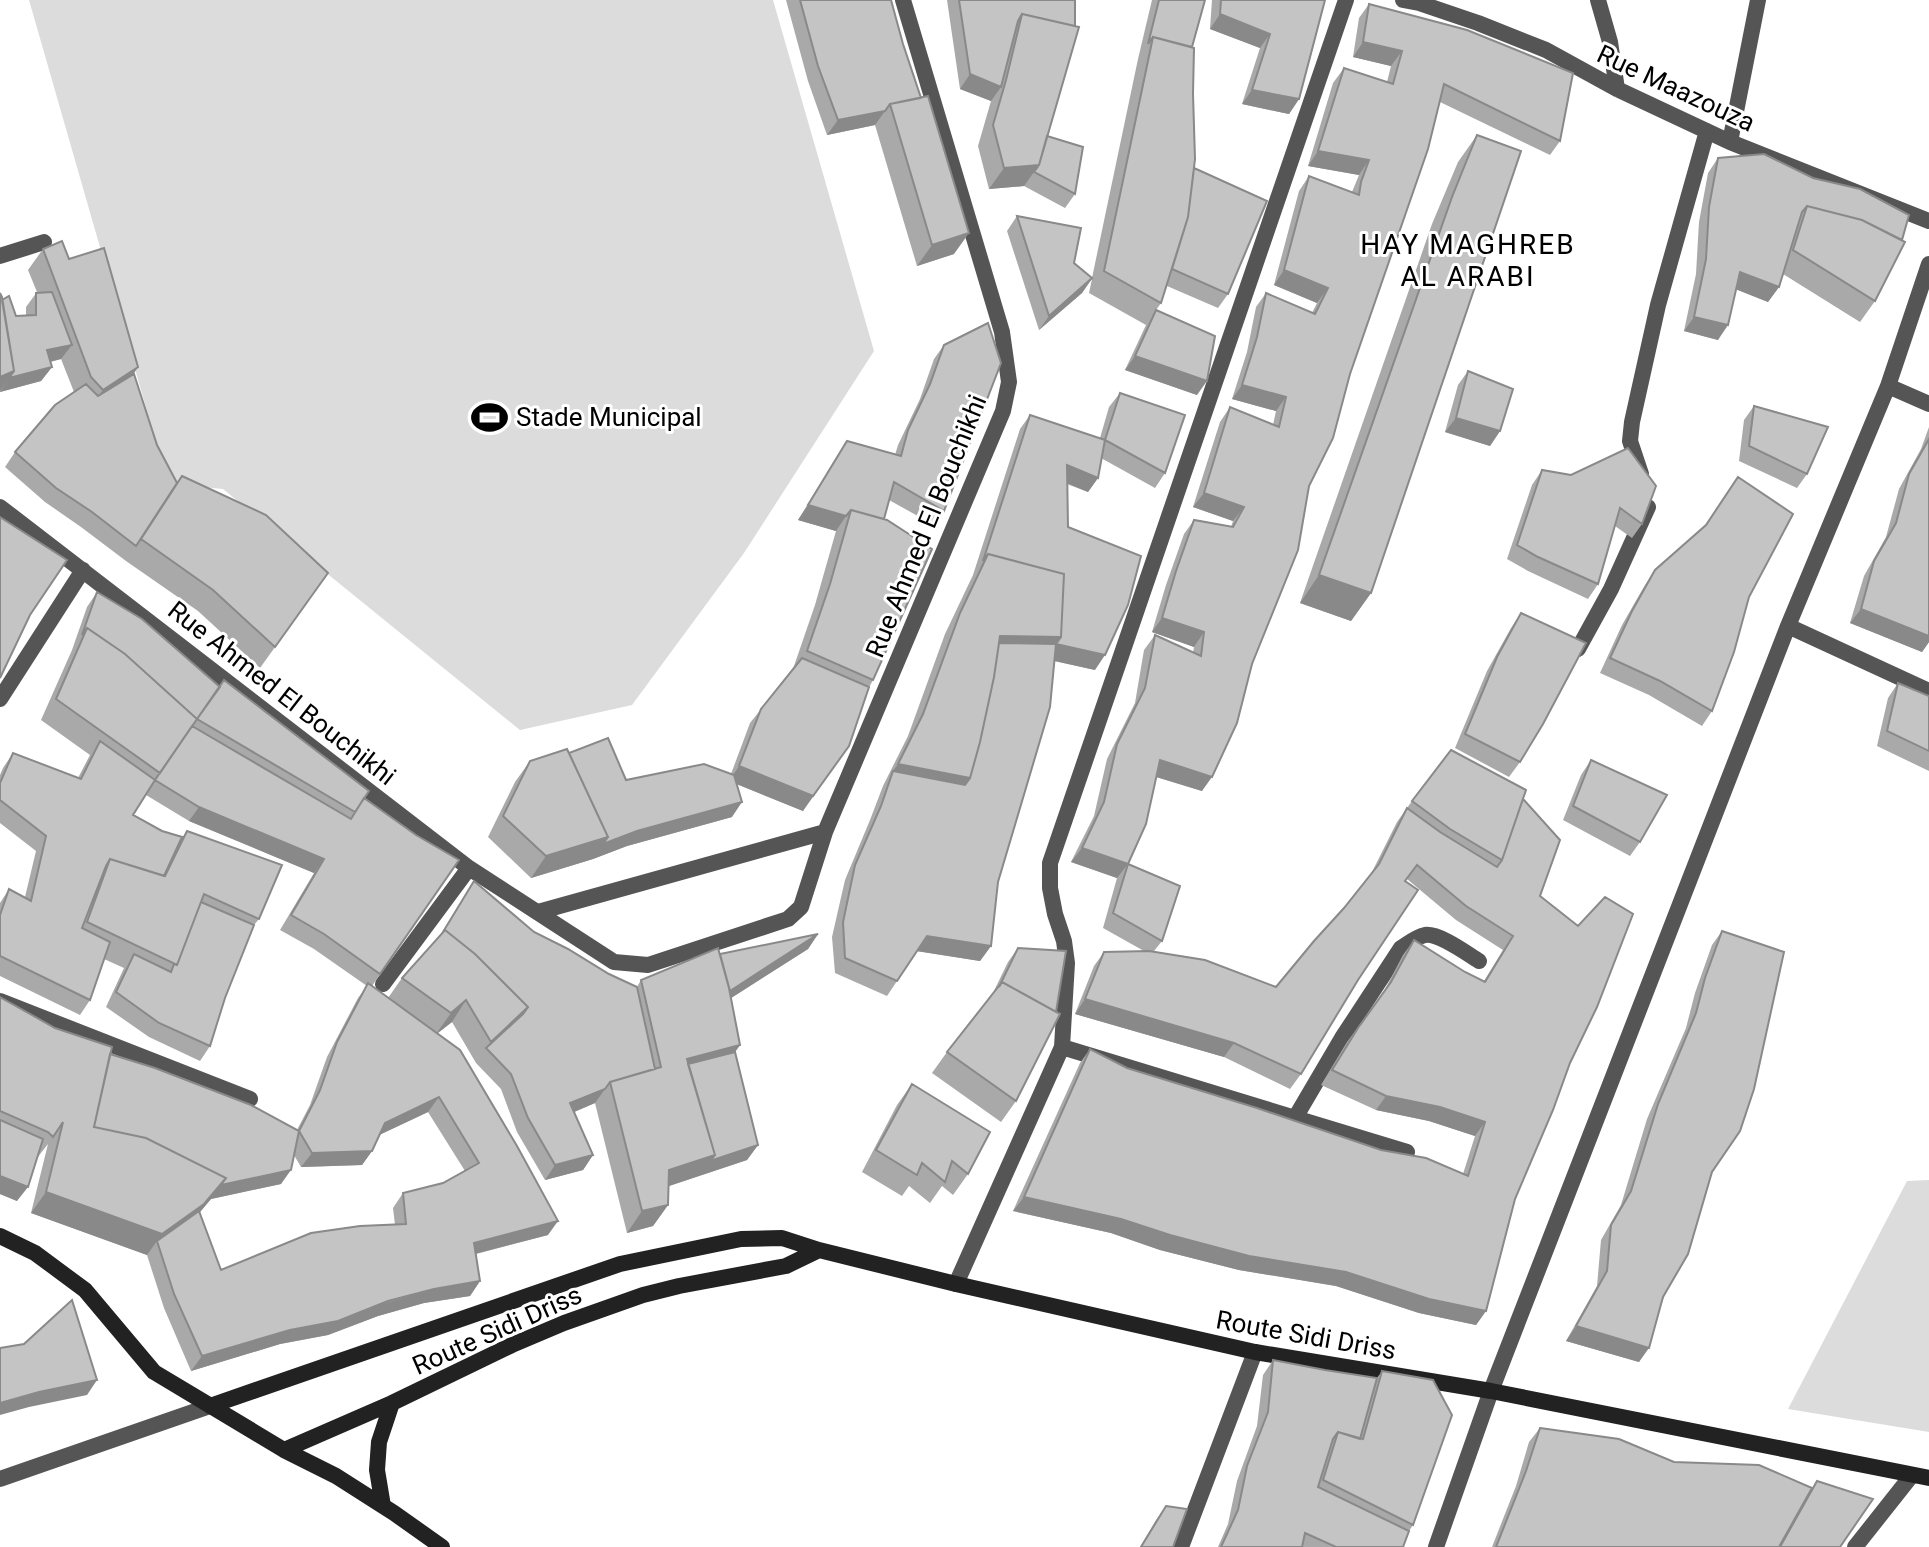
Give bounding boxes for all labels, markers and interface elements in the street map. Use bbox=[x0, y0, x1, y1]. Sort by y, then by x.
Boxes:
street label: Rue Maazouza bbox=[1592, 38, 1760, 138]
district label: HAY MAGHREB AL ARABI bbox=[1360, 228, 1576, 293]
street label: Rue Ahmed El Bouchikhi bbox=[860, 390, 992, 662]
sports icon: Stade Municipal bbox=[471, 398, 509, 436]
place label: Stade Municipal bbox=[516, 402, 702, 432]
street label: Rue Ahmed El Bouchikhi bbox=[162, 595, 402, 791]
street label: Route Sidi Driss bbox=[408, 1279, 586, 1381]
street label: Route Sidi Driss bbox=[1214, 1304, 1398, 1366]

